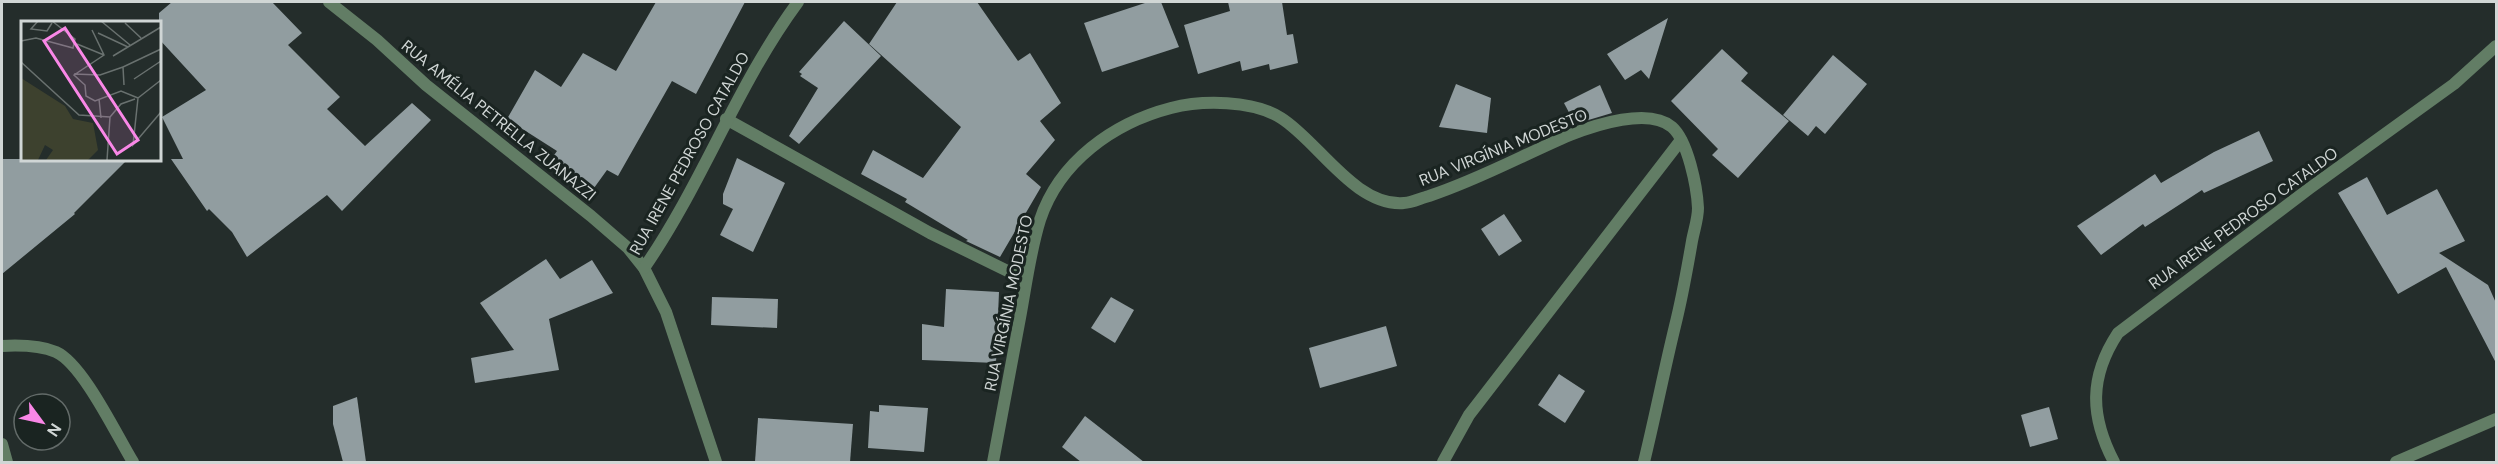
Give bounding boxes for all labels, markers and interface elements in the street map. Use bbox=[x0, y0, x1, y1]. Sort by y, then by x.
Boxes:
inset map bbox=[21, 21, 160, 160]
street label: RUA AMÉLIA PETRELLA ZUANAZZI bbox=[397, 35, 600, 205]
street label: RUA IRENE PEDROSO CATALDO bbox=[625, 48, 754, 258]
street label: RUA VIRGÍNIA MODESTO bbox=[1416, 104, 1590, 191]
street label: RUA IRENE PEDROSO CATALDO bbox=[2145, 143, 2342, 294]
street label: RUA VIRGÍNIA MODESTO bbox=[980, 213, 1037, 393]
north arrow bbox=[12, 392, 72, 452]
text: N bbox=[42, 419, 66, 441]

